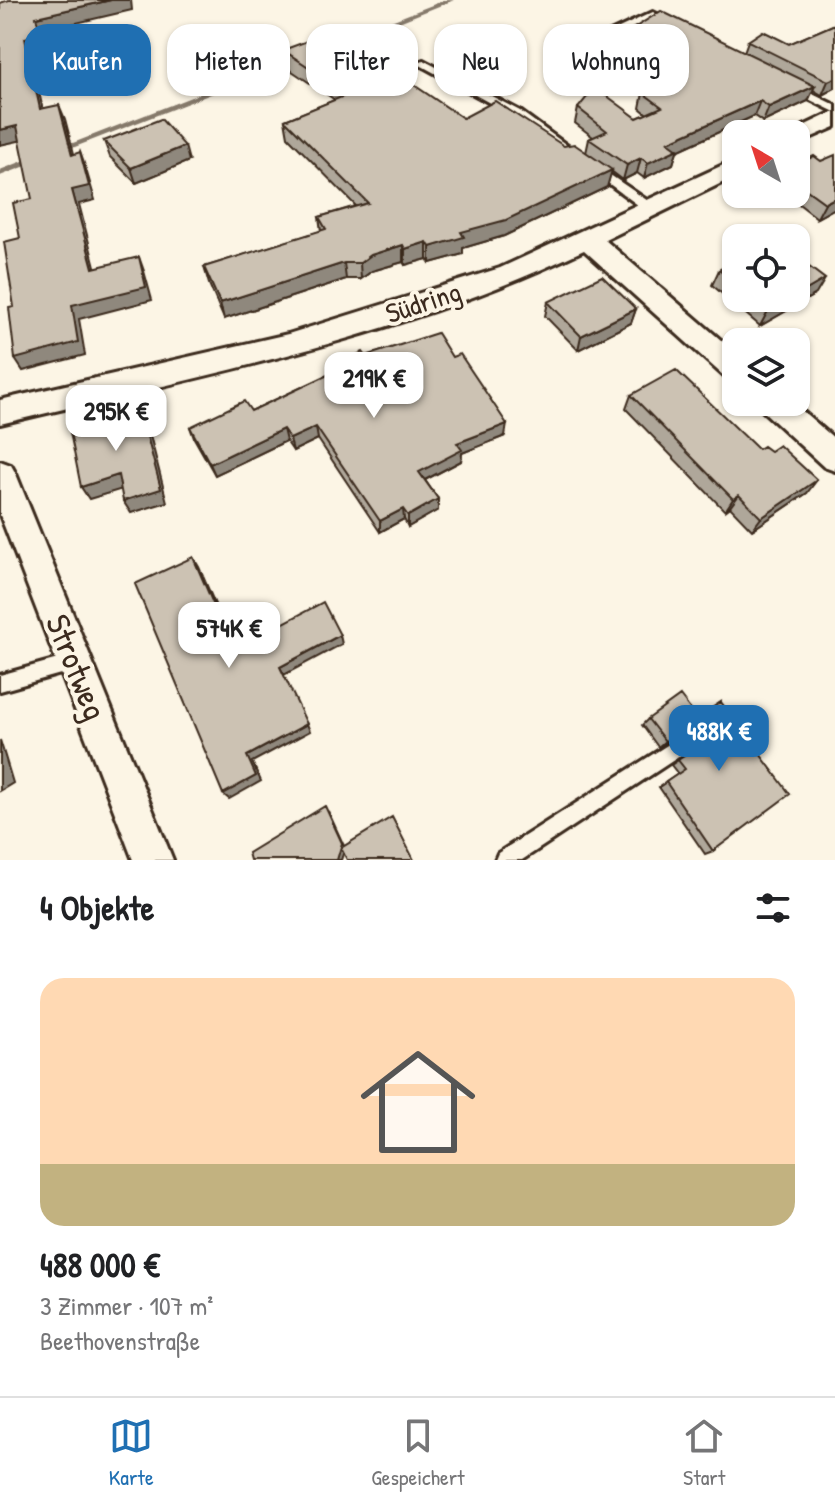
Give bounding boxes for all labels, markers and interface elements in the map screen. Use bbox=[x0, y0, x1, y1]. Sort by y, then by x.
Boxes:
chip: Kaufen bbox=[24, 24, 151, 96]
chip: Mieten bbox=[167, 24, 290, 96]
chip: Filter bbox=[306, 24, 418, 96]
chip: Neu bbox=[434, 24, 527, 96]
chip: Wohnung bbox=[543, 24, 689, 96]
north arrow bbox=[722, 120, 810, 208]
map controls bbox=[722, 120, 810, 416]
button: locate bbox=[722, 224, 810, 312]
street label: Südring bbox=[380, 272, 466, 332]
button: layers bbox=[722, 328, 810, 416]
pin: 219K € bbox=[309, 352, 439, 420]
text: 219K € bbox=[342, 360, 406, 395]
pin: 295K € bbox=[51, 385, 181, 453]
text: 295K € bbox=[84, 393, 148, 428]
pin: 574K € bbox=[164, 602, 294, 670]
street label: Strotweg bbox=[35, 607, 119, 727]
text: 574K € bbox=[196, 610, 262, 645]
pin: 488K € bbox=[654, 705, 784, 773]
text: 488K € bbox=[687, 713, 751, 748]
text: 4 Objekte bbox=[40, 885, 154, 931]
icon: filters bbox=[751, 886, 795, 930]
icon: home bbox=[346, 1030, 490, 1174]
text: 488 000 € bbox=[40, 1242, 160, 1288]
text: 3 Zimmer · 107 m² bbox=[40, 1288, 213, 1323]
text: Beethovenstraße bbox=[40, 1323, 200, 1358]
tab: Karte bbox=[109, 1414, 154, 1492]
tab: Gespeichert bbox=[371, 1414, 465, 1492]
tab: Start bbox=[682, 1414, 726, 1492]

